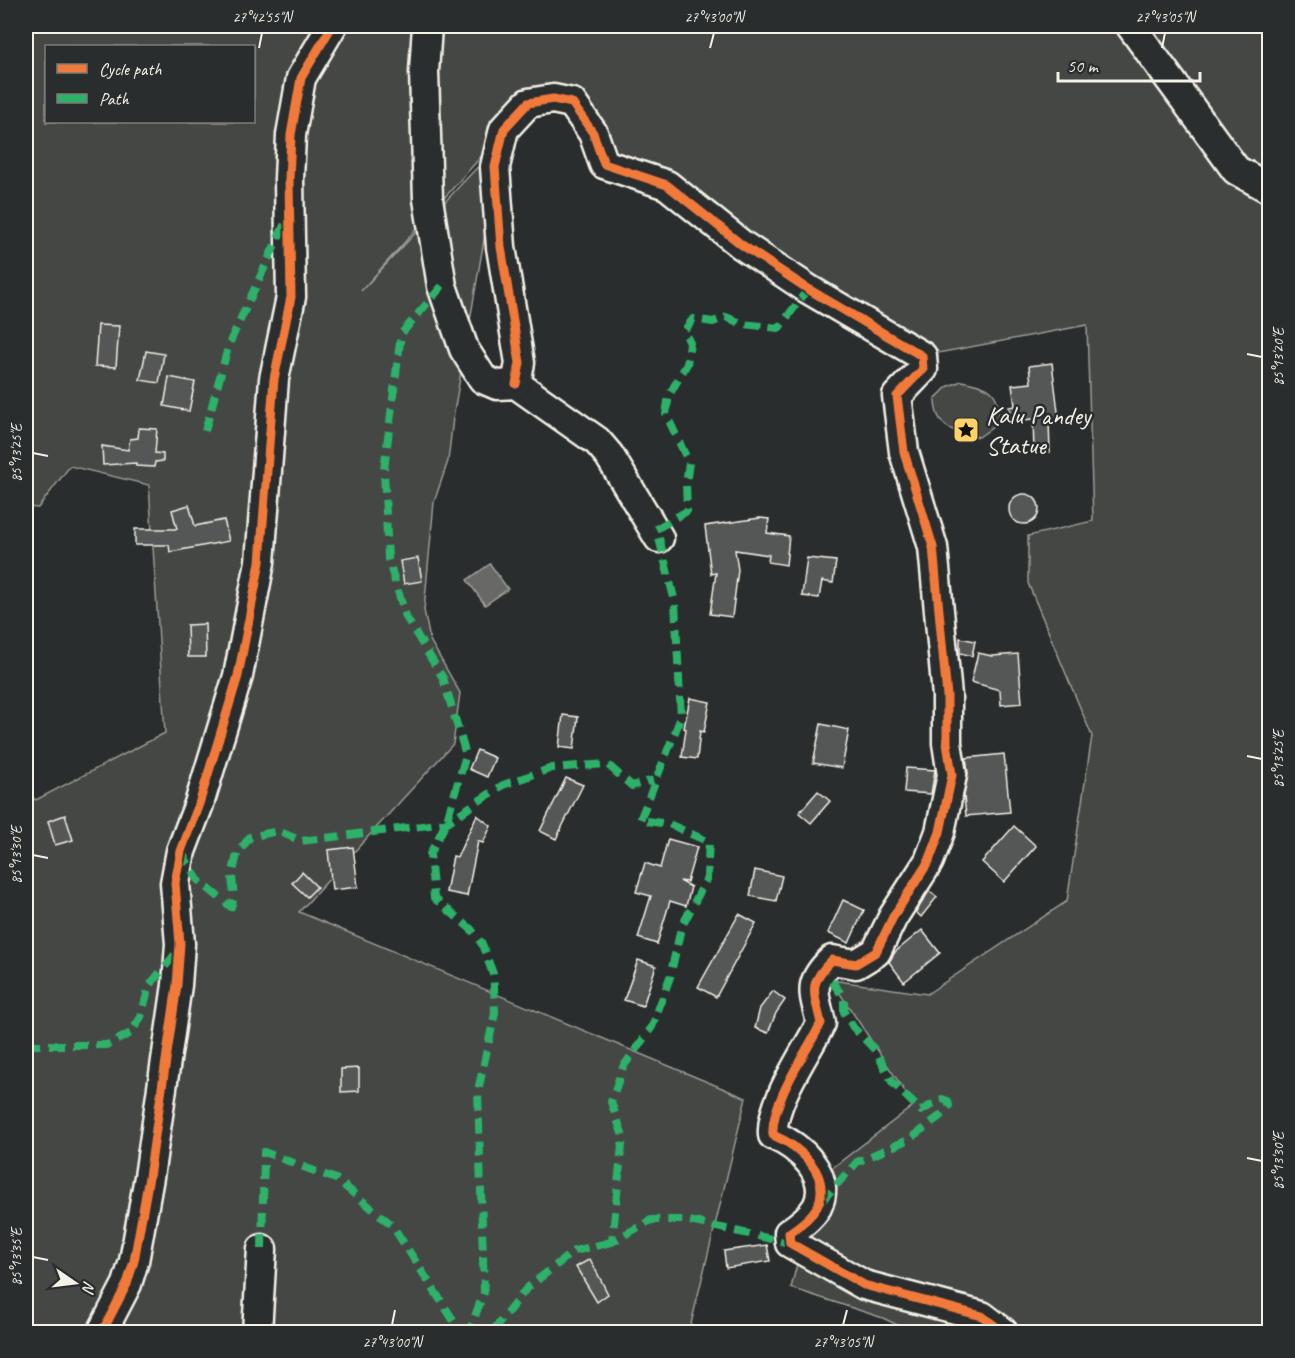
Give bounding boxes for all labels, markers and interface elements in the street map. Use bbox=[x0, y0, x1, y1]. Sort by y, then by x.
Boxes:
text: 27°42'55"N bbox=[232, 8, 295, 27]
text: 27°43'00"N bbox=[684, 8, 747, 27]
text: 27°43'05"N bbox=[1135, 8, 1198, 27]
legend bbox=[45, 45, 255, 123]
scale bar bbox=[1058, 45, 1200, 83]
text: 50 m bbox=[1067, 55, 1100, 77]
text: Cycle path bbox=[99, 58, 162, 80]
text: Path bbox=[99, 88, 129, 110]
text: 85°13'20"E bbox=[1269, 326, 1288, 386]
place label: Kalu Pandey Statue bbox=[986, 399, 1093, 462]
place icon: Kalu Pandey Statue bbox=[951, 415, 981, 445]
text: 85°13'25"E bbox=[7, 422, 26, 482]
text: 85°13'25"E bbox=[1269, 728, 1288, 788]
text: 85°13'30"E bbox=[7, 824, 26, 884]
text: 85°13'30"E bbox=[1269, 1130, 1288, 1190]
text: 85°13'35"E bbox=[7, 1226, 26, 1286]
north arrow bbox=[45, 1253, 105, 1313]
text: N bbox=[77, 1279, 99, 1297]
text: 27°43'00"N bbox=[362, 1333, 425, 1352]
text: 27°43'05"N bbox=[813, 1333, 876, 1352]

